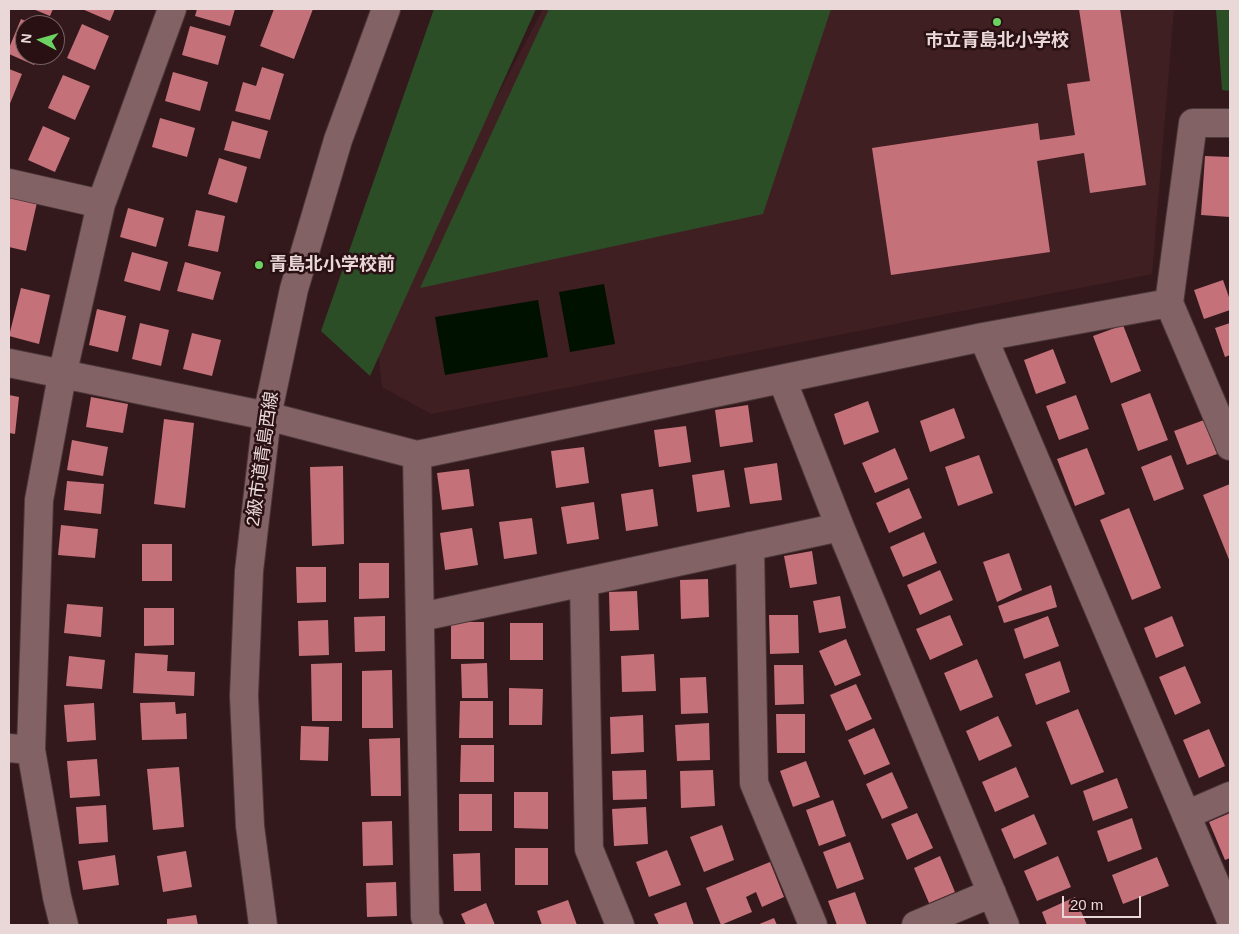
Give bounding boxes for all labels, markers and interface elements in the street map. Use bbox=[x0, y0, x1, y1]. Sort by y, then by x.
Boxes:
north arrow bbox=[15, 15, 65, 65]
marker: 市立青島北小学校 bbox=[991, 16, 1003, 28]
place label: 市立青島北小学校 bbox=[925, 30, 1069, 52]
text: N bbox=[18, 33, 35, 44]
place label: 青島北小学校前 bbox=[269, 254, 395, 276]
marker: 青島北小学校前 bbox=[253, 259, 265, 271]
street label: 2級市道青島西線 bbox=[243, 390, 283, 528]
scale bar bbox=[1064, 886, 1143, 918]
text: 20 m bbox=[1070, 896, 1103, 913]

